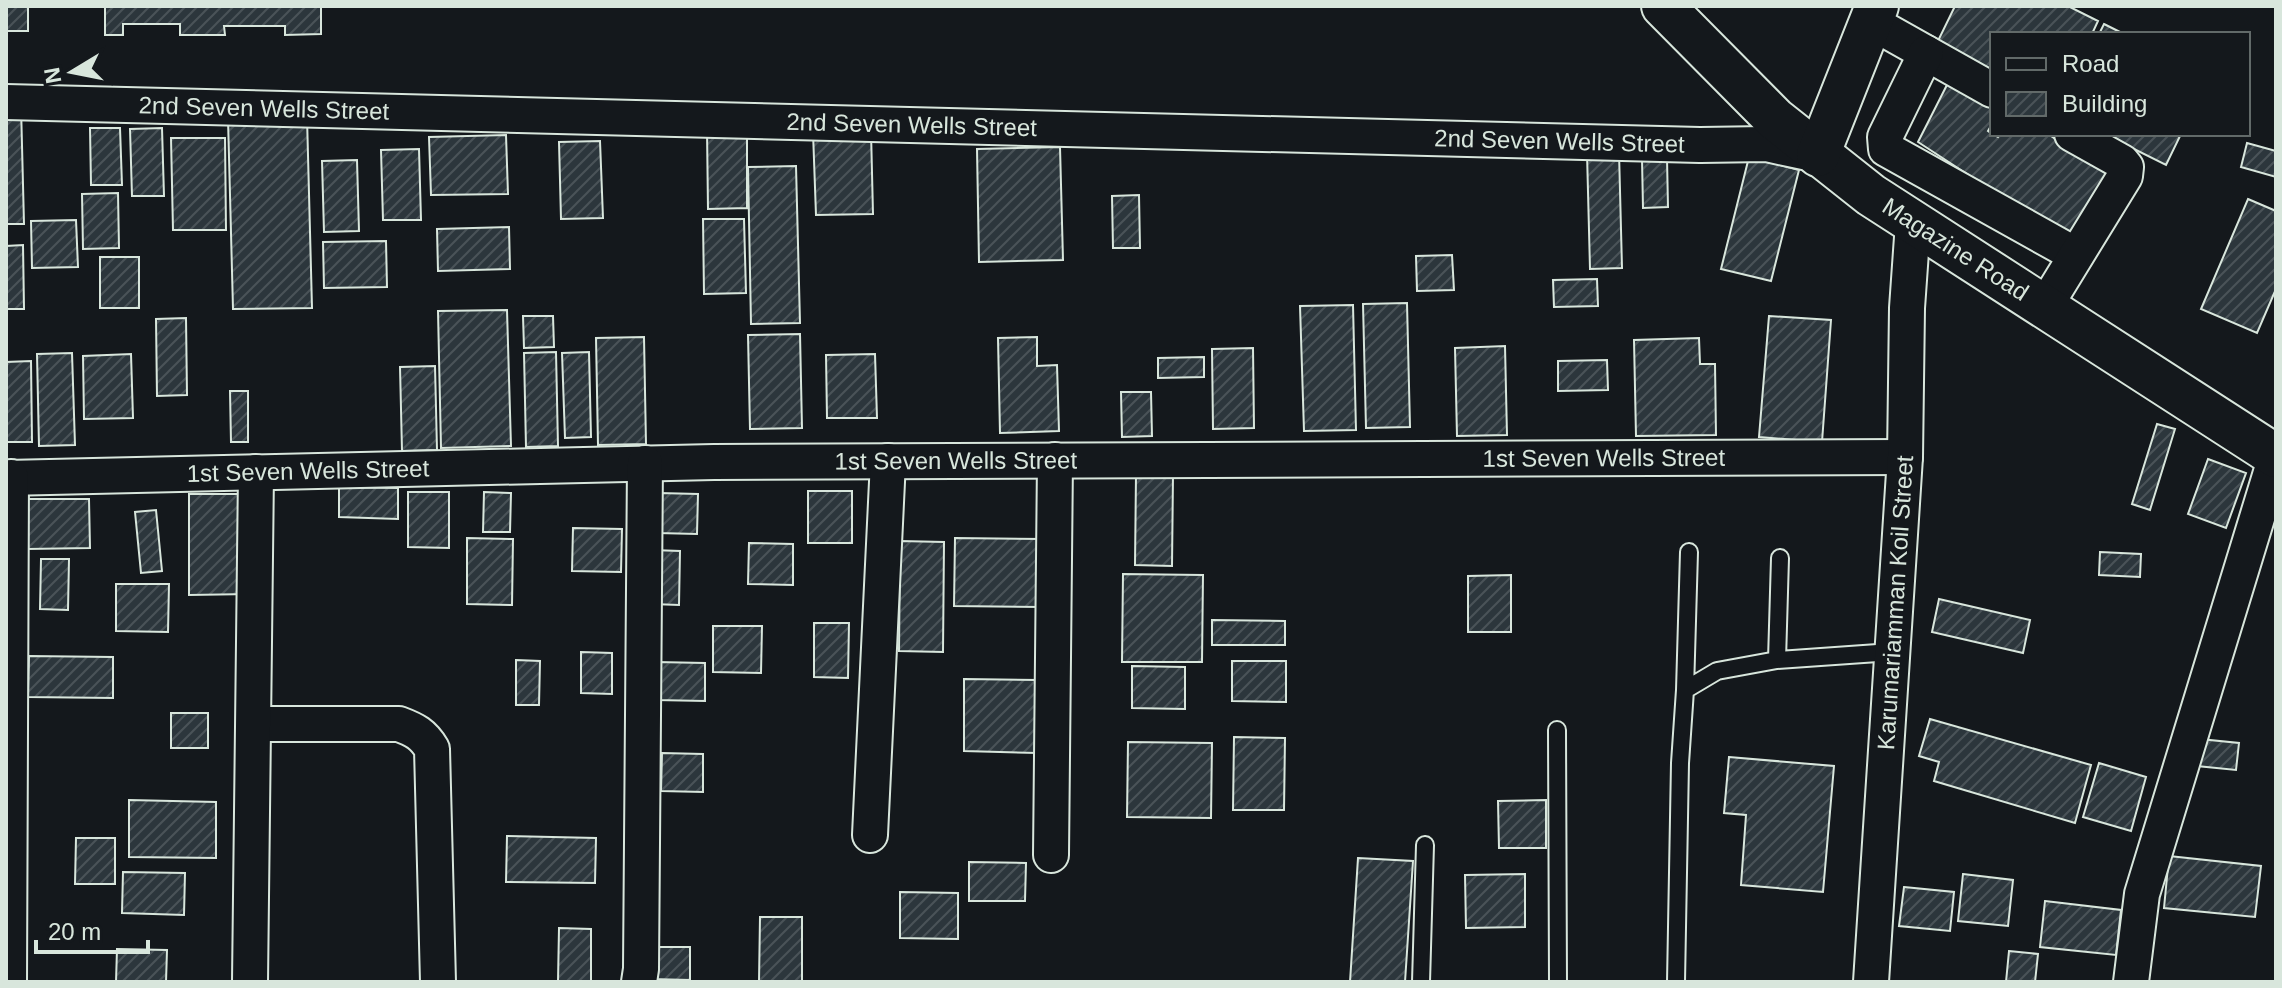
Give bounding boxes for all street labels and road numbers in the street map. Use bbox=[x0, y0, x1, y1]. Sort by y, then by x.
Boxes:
street label: 2nd Seven Wells Street bbox=[138, 91, 390, 125]
street label: 2nd Seven Wells Street bbox=[786, 108, 1038, 141]
street label: 2nd Seven Wells Street bbox=[1434, 124, 1685, 158]
street label: Magazine Road bbox=[1878, 192, 2034, 306]
street label: 1st Seven Wells Street bbox=[1483, 444, 1725, 472]
street label: 1st Seven Wells Street bbox=[835, 446, 1077, 474]
street label: 1st Seven Wells Street bbox=[186, 454, 430, 487]
street label: Karumariamman Koil Street bbox=[1872, 454, 1918, 751]

